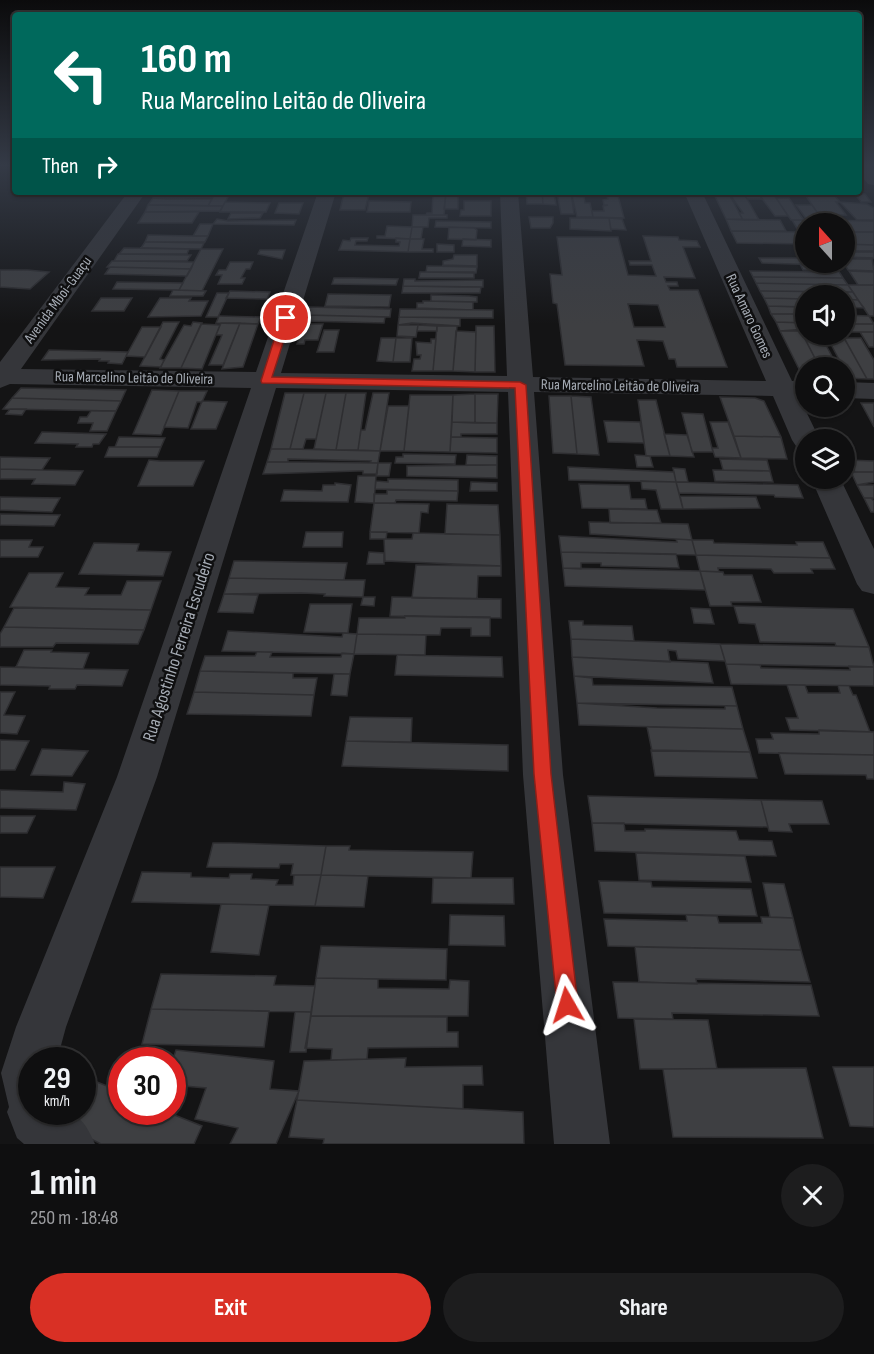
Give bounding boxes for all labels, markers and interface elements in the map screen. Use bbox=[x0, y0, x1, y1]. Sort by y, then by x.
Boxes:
text: 160 m bbox=[141, 34, 232, 85]
icon: left bbox=[42, 36, 120, 114]
text: Rua Marcelino Leitão de Oliveira bbox=[141, 85, 426, 117]
icon: right bbox=[90, 150, 123, 183]
text: Then bbox=[42, 153, 78, 180]
north arrow bbox=[795, 213, 855, 273]
map controls bbox=[795, 213, 855, 489]
street label: Avenida Mboi-Guaçu bbox=[19, 253, 96, 348]
street label: Rua Amaro Gomes bbox=[721, 271, 777, 361]
button: sound bbox=[795, 285, 855, 345]
pin bbox=[260, 292, 311, 343]
icon: arrive bbox=[269, 301, 302, 334]
button: search bbox=[795, 357, 855, 417]
street label: Rua Marcelino Leitão de Oliveira bbox=[55, 367, 214, 389]
street label: Rua Marcelino Leitão de Oliveira bbox=[541, 375, 700, 397]
button: layers bbox=[795, 429, 855, 489]
street label: Rua Agostinho Ferreira Escudeiro bbox=[139, 550, 219, 744]
position arrow bbox=[535, 973, 599, 1037]
speed limit sign: 30 bbox=[108, 1047, 186, 1125]
text: 29 bbox=[43, 1061, 71, 1097]
text: km/h bbox=[44, 1092, 70, 1111]
text: 1 min bbox=[30, 1162, 97, 1205]
button: close bbox=[781, 1164, 844, 1227]
text: 250 m · 18:48 bbox=[30, 1206, 118, 1230]
button: Exit bbox=[30, 1273, 431, 1342]
button: Share bbox=[443, 1273, 844, 1342]

